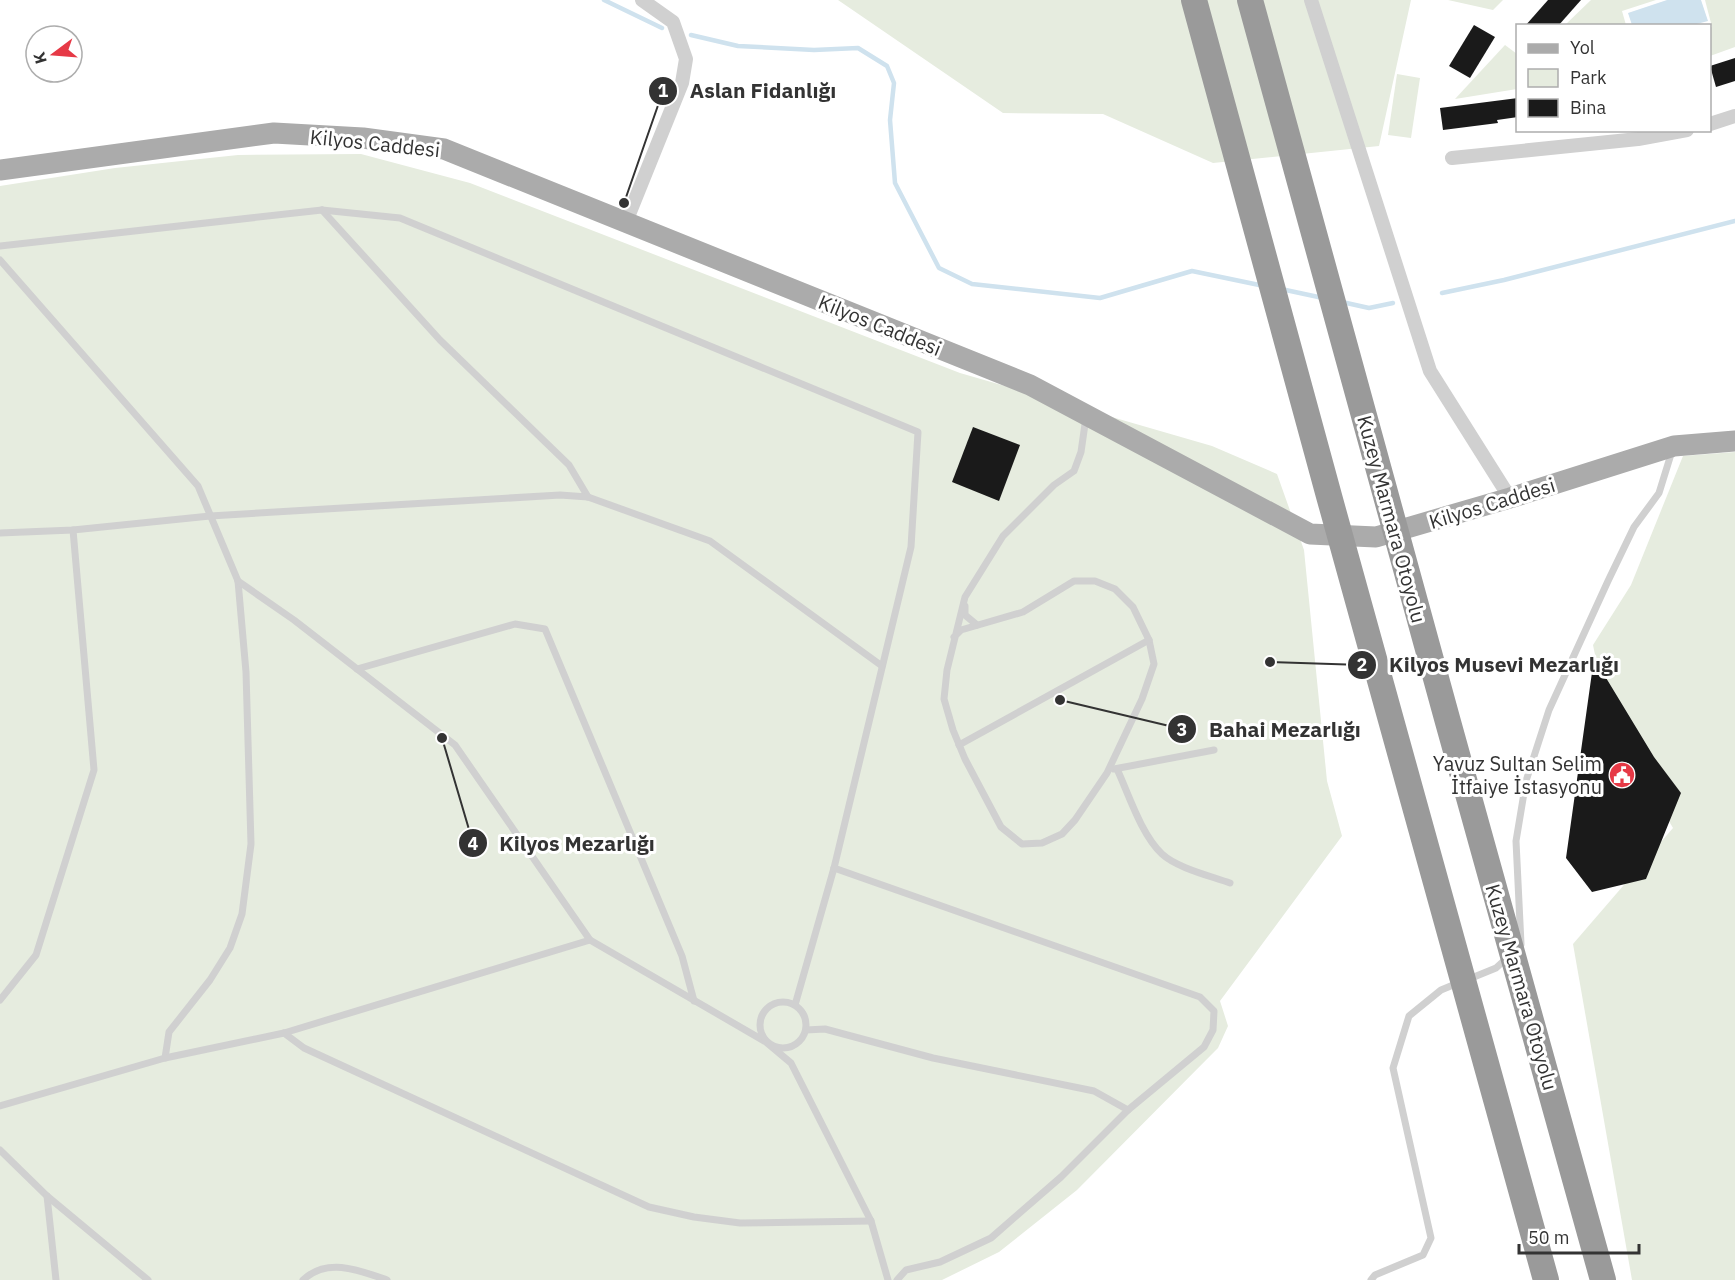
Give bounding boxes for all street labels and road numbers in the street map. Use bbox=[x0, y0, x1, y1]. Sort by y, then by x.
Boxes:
street label: Kilyos Caddesi bbox=[309, 123, 441, 163]
street label: Kilyos Caddesi bbox=[814, 288, 946, 362]
street label: Kuzey Marmara Otoyolu bbox=[1351, 412, 1433, 626]
street label: Kilyos Caddesi bbox=[1426, 471, 1558, 535]
street label: Kuzey Marmara Otoyolu bbox=[1480, 881, 1564, 1093]

